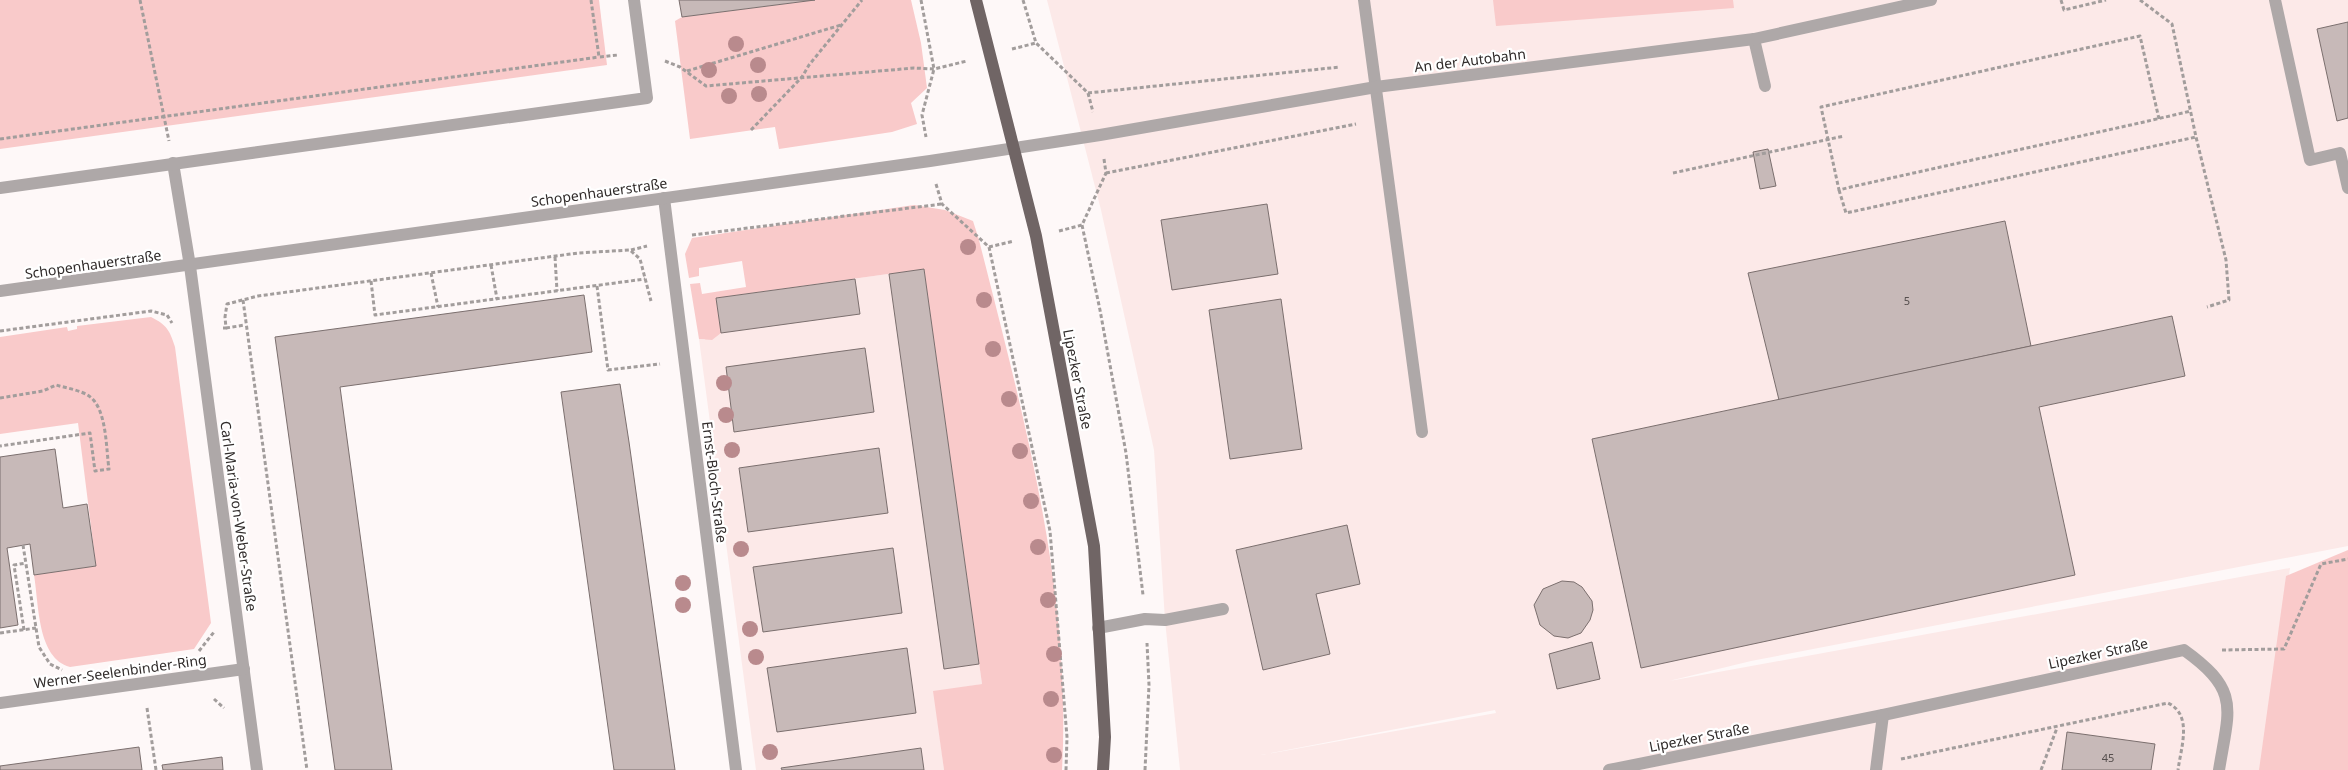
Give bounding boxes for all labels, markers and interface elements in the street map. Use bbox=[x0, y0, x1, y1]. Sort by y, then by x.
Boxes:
street label: An der Autobahn bbox=[1413, 44, 1527, 76]
street label: Schopenhauerstraße bbox=[530, 173, 668, 211]
street label: Schopenhauerstraße bbox=[24, 245, 162, 283]
house number: 5 bbox=[1904, 293, 1910, 308]
street label: Lipezker Straße bbox=[1059, 327, 1097, 431]
street label: Carl-Maria-von-Weber-Straße bbox=[216, 420, 262, 612]
street label: Ernst-Bloch-Straße bbox=[698, 420, 732, 544]
street label: Lipezker Straße bbox=[2046, 633, 2150, 673]
street label: Werner-Seelenbinder-Ring bbox=[32, 649, 208, 693]
street label: Lipezker Straße bbox=[1647, 718, 1751, 756]
house number: 45 bbox=[2102, 750, 2114, 765]

